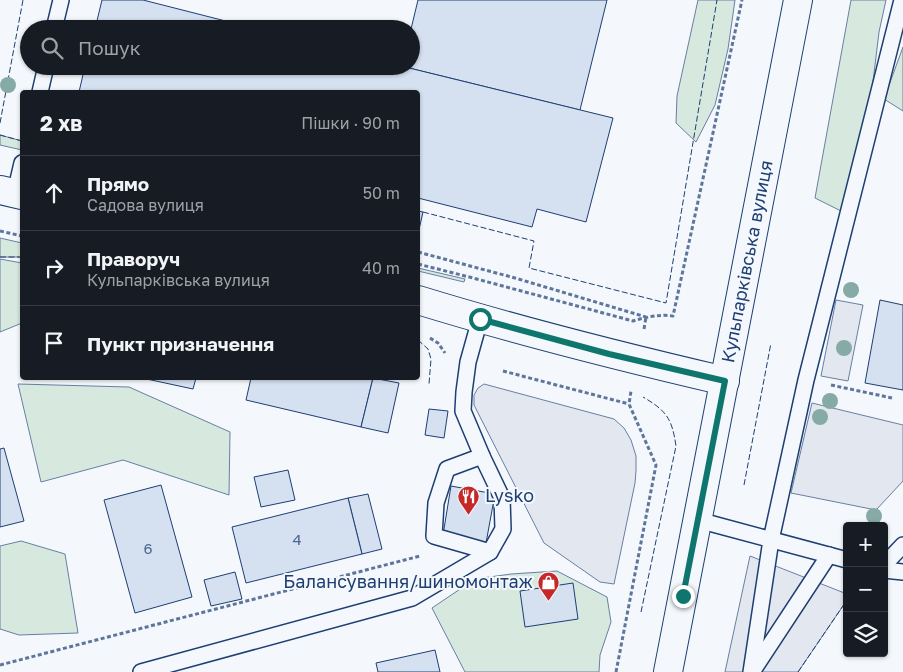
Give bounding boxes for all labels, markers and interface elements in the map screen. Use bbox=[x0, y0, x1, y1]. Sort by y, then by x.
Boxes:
search box bbox=[20, 20, 420, 75]
icon: search bbox=[38, 34, 66, 62]
text: Пошук bbox=[78, 36, 141, 59]
text: 2 хв bbox=[40, 110, 82, 136]
text: Пішки · 90 m bbox=[301, 113, 400, 133]
street label: Кульпарківська вулиця bbox=[716, 158, 777, 365]
text: Прямо bbox=[87, 172, 149, 195]
icon: ahead bbox=[40, 179, 68, 207]
text: 50 m bbox=[363, 183, 400, 203]
text: Садова вулиця bbox=[87, 195, 204, 215]
text: Праворуч bbox=[87, 247, 180, 270]
icon: right bbox=[40, 254, 68, 282]
text: 40 m bbox=[362, 258, 400, 278]
text: Кульпарківська вулиця bbox=[87, 270, 270, 290]
route start bbox=[469, 308, 492, 331]
icon: arrive bbox=[40, 329, 68, 357]
text: Пункт призначення bbox=[87, 332, 274, 355]
restaurant icon: Lysko bbox=[457, 484, 481, 515]
place label: Lysko bbox=[485, 484, 534, 506]
map controls bbox=[843, 522, 888, 657]
button: + bbox=[843, 522, 888, 567]
house number: 4 bbox=[292, 530, 302, 548]
house number: 6 bbox=[143, 539, 153, 557]
button: − bbox=[843, 567, 888, 612]
place label: Балансування/шиномонтаж bbox=[283, 570, 533, 592]
shop icon: Балансування/шиномонтаж bbox=[537, 570, 561, 601]
route end bbox=[672, 585, 695, 608]
button: layers bbox=[843, 612, 888, 657]

